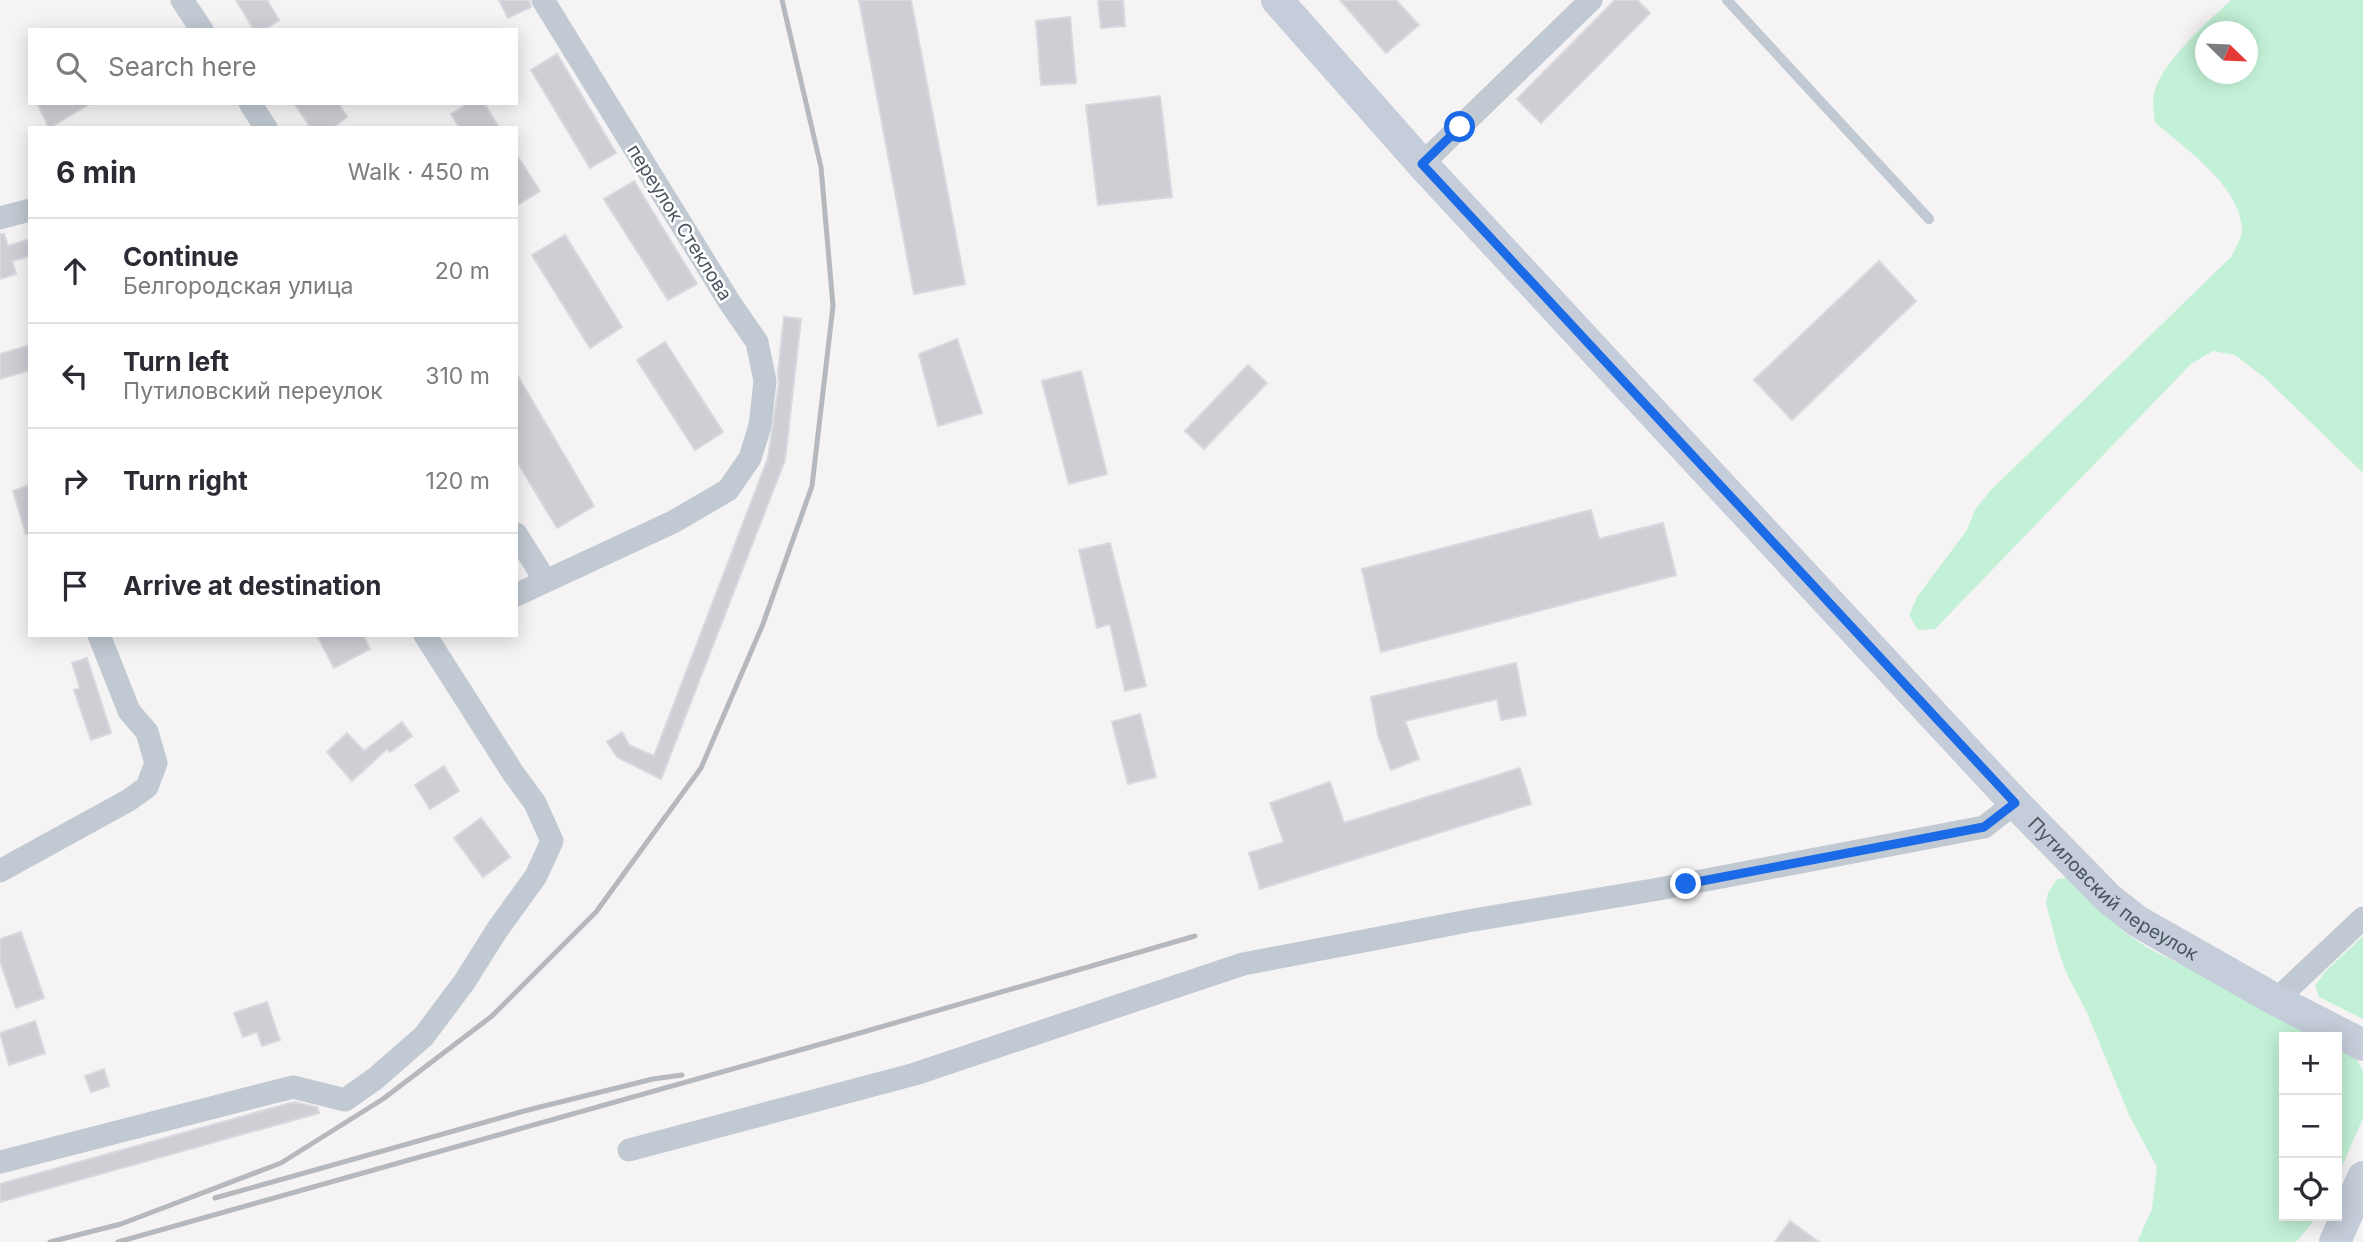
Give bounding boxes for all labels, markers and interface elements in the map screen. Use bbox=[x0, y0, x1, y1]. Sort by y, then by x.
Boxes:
north arrow bbox=[2195, 21, 2258, 84]
search box bbox=[28, 28, 518, 105]
icon: search bbox=[52, 48, 90, 86]
text: Search here bbox=[108, 51, 257, 82]
route start bbox=[1444, 111, 1475, 142]
street label: переулок Стеклова bbox=[622, 140, 737, 305]
text: 6 min bbox=[56, 154, 137, 190]
text: Walk · 450 m bbox=[348, 158, 490, 186]
text: Continue bbox=[123, 241, 239, 272]
icon: ahead bbox=[56, 252, 94, 290]
text: 20 m bbox=[435, 257, 490, 285]
text: Белгородская улица bbox=[123, 272, 353, 300]
text: Turn left bbox=[123, 346, 229, 377]
icon: left bbox=[56, 357, 94, 395]
text: 310 m bbox=[425, 362, 490, 390]
text: Путиловский переулок bbox=[123, 377, 383, 405]
icon: right bbox=[56, 462, 94, 500]
text: Turn right bbox=[123, 465, 248, 496]
text: 120 m bbox=[425, 467, 490, 495]
icon: arrive bbox=[56, 567, 94, 605]
text: Arrive at destination bbox=[123, 570, 382, 601]
street label: Путиловский переулок bbox=[2023, 812, 2203, 966]
route end bbox=[1670, 868, 1701, 899]
map controls bbox=[2279, 1032, 2342, 1221]
button: + bbox=[2279, 1032, 2342, 1095]
button: − bbox=[2279, 1095, 2342, 1158]
button: locate bbox=[2279, 1158, 2342, 1221]

